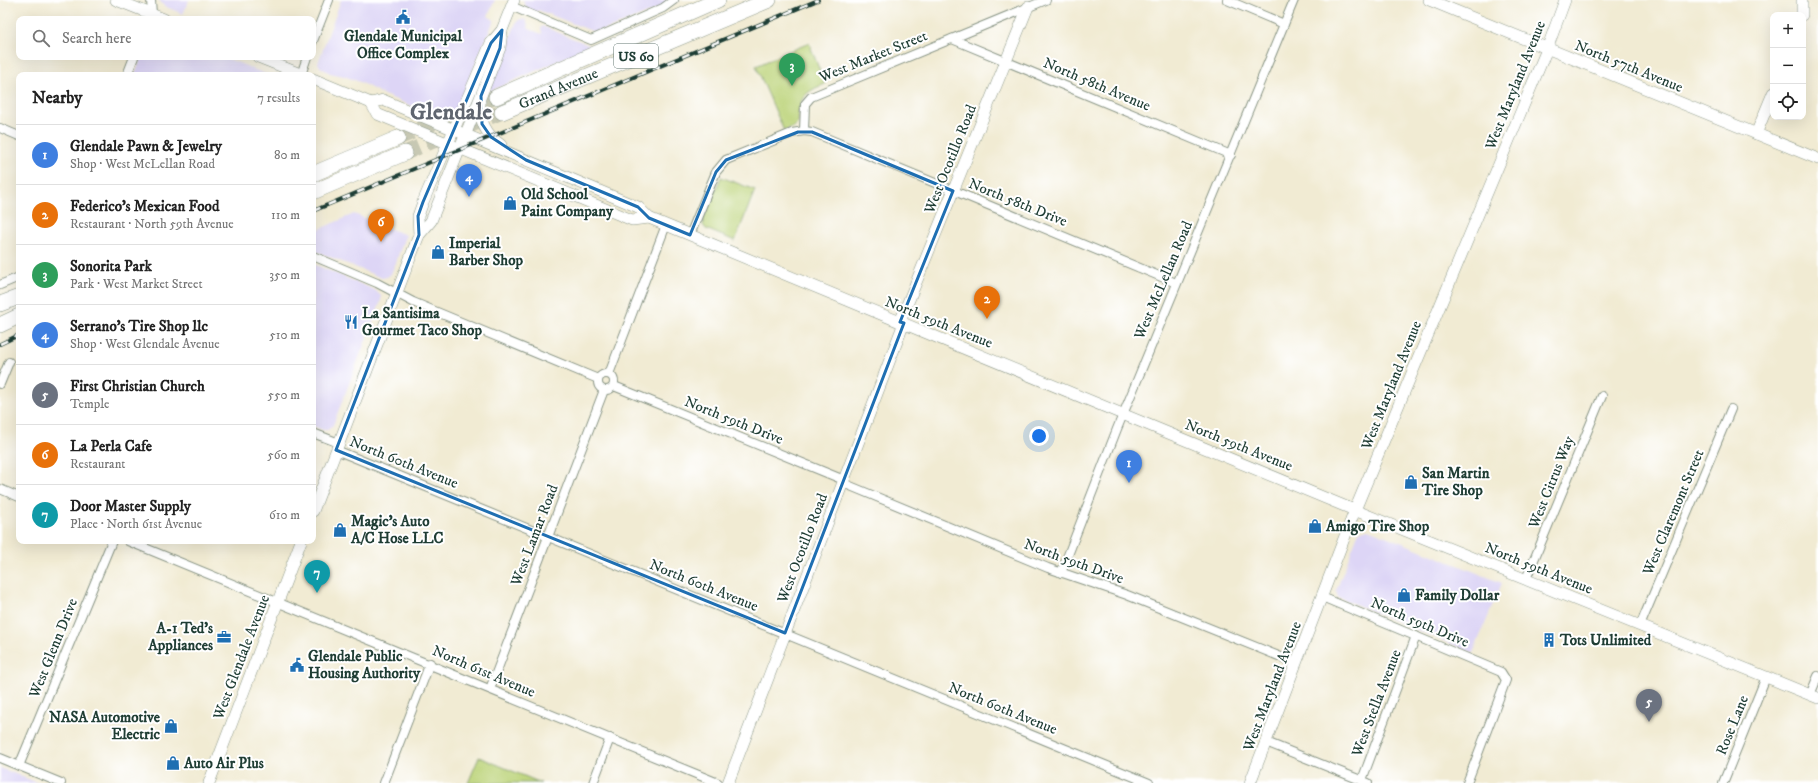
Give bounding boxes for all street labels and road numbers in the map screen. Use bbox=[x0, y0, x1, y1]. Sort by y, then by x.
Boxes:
street label: West Maryland Avenue bbox=[1481, 18, 1550, 153]
street label: West Market Street bbox=[815, 26, 930, 87]
street label: North 57th Avenue bbox=[1572, 36, 1686, 97]
road number: US 60 bbox=[614, 44, 658, 68]
street label: North 58th Avenue bbox=[1040, 53, 1153, 116]
street label: Grand Avenue bbox=[516, 64, 601, 114]
street label: West Ocotillo Road bbox=[920, 101, 981, 217]
street label: North 58th Drive bbox=[966, 174, 1070, 231]
street label: West McLellan Road bbox=[1130, 218, 1197, 343]
street label: North 59th Avenue bbox=[882, 292, 996, 353]
street label: West Maryland Avenue bbox=[1357, 318, 1426, 453]
street label: North 59th Drive bbox=[682, 392, 786, 449]
street label: North 59th Avenue bbox=[1182, 415, 1296, 476]
street label: North 60th Avenue bbox=[347, 432, 461, 493]
street label: West Citrus Way bbox=[1524, 432, 1579, 532]
street label: West Claremont Street bbox=[1638, 446, 1709, 579]
street label: West Lamar Road bbox=[506, 481, 563, 589]
street label: West Ocotillo Road bbox=[772, 490, 832, 607]
street label: North 59th Drive bbox=[1021, 535, 1126, 588]
street label: North 59th Avenue bbox=[1482, 538, 1596, 599]
street label: North 60th Avenue bbox=[647, 555, 761, 616]
street label: West Glendale Avenue bbox=[209, 592, 274, 723]
street label: North 59th Drive bbox=[1368, 593, 1472, 652]
street label: West Glenn Drive bbox=[24, 596, 82, 702]
street label: West Maryland Avenue bbox=[1239, 619, 1306, 755]
street label: North 61st Avenue bbox=[429, 641, 538, 702]
street label: West Stella Avenue bbox=[1347, 647, 1406, 760]
street label: North 60th Avenue bbox=[946, 678, 1060, 739]
street label: Rose Lane bbox=[1712, 693, 1753, 758]

